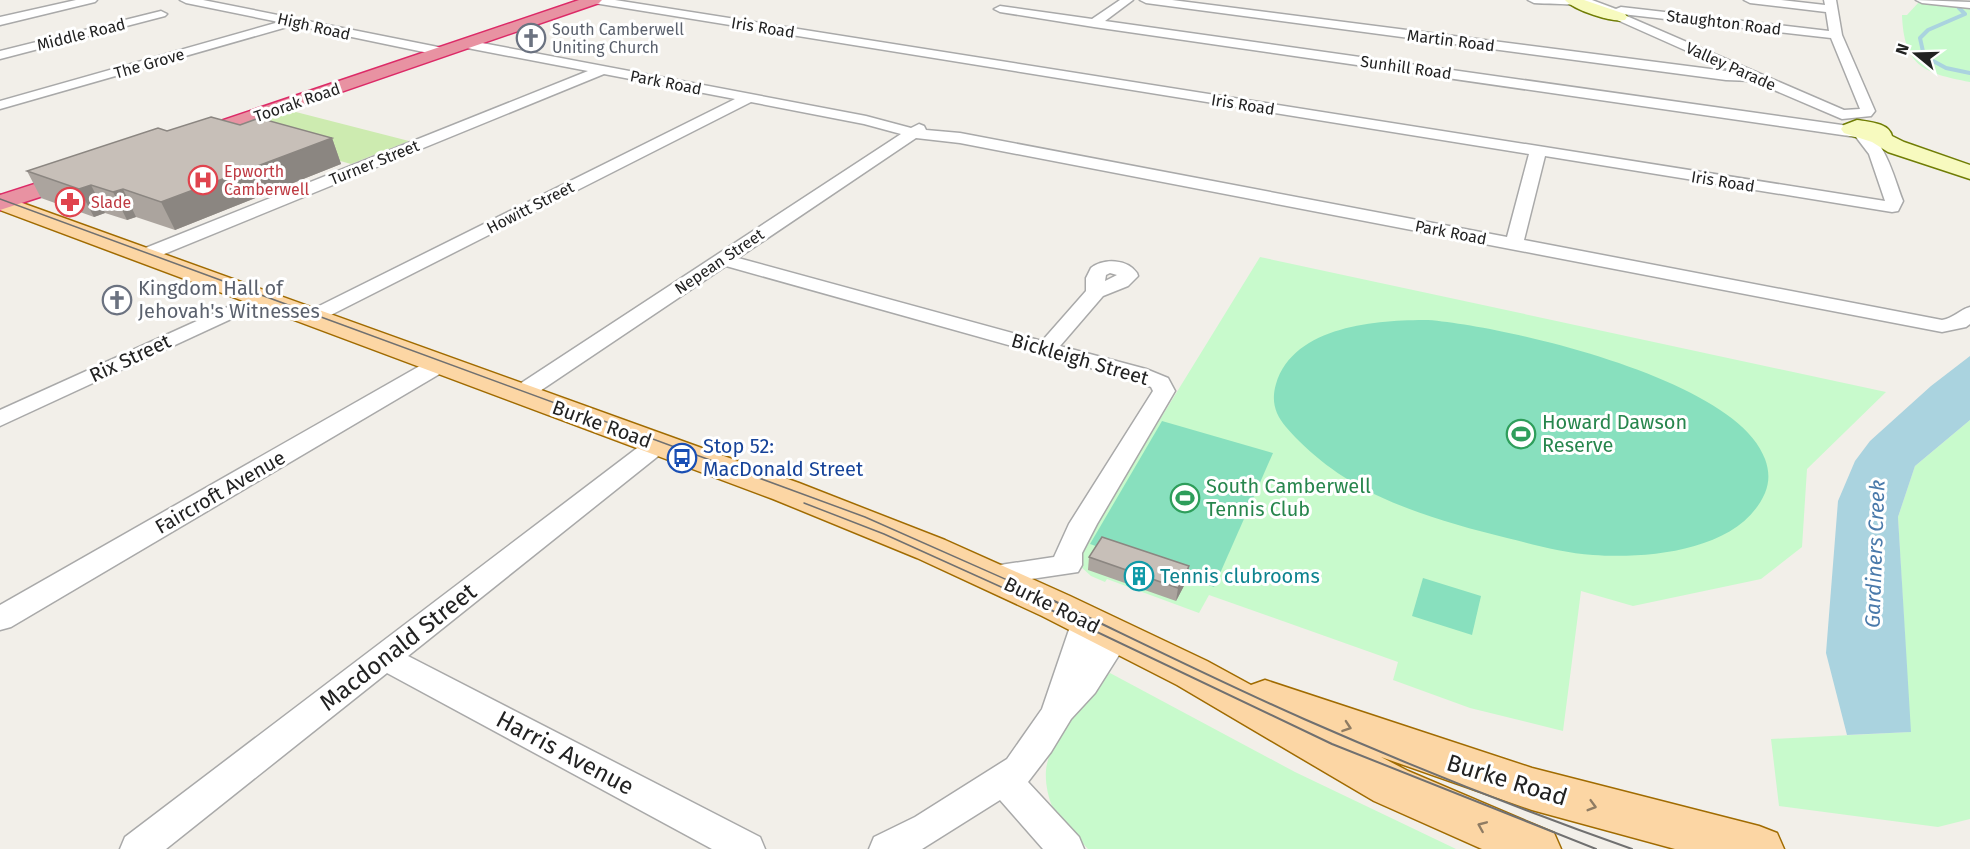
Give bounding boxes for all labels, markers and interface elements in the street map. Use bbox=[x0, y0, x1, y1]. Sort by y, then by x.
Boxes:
street label: Staughton Road bbox=[1665, 6, 1782, 39]
street label: High Road bbox=[276, 9, 352, 44]
street label: Iris Road bbox=[730, 13, 796, 42]
street label: Middle Road bbox=[35, 14, 127, 55]
place label: South Camberwell Uniting Church bbox=[552, 20, 684, 57]
church icon: South Camberwell Uniting Church bbox=[515, 22, 547, 54]
north arrow bbox=[1886, 24, 1946, 84]
street label: Martin Road bbox=[1406, 26, 1496, 55]
street label: Valley Parade bbox=[1683, 38, 1779, 95]
text: N bbox=[1892, 41, 1913, 57]
street label: The Grove bbox=[112, 44, 186, 83]
street label: Sunhill Road bbox=[1359, 52, 1453, 83]
street label: Park Road bbox=[628, 66, 703, 99]
street label: Toorak Road bbox=[252, 79, 343, 126]
street label: Iris Road bbox=[1210, 90, 1276, 119]
street label: Turner Street bbox=[327, 136, 422, 189]
place label: Epworth Camberwell bbox=[224, 162, 309, 199]
hospital icon: Epworth Camberwell bbox=[187, 164, 219, 196]
street label: Iris Road bbox=[1690, 167, 1756, 196]
street label: Howitt Street bbox=[483, 177, 577, 238]
pharmacy icon: Slade bbox=[54, 186, 86, 218]
place label: Slade bbox=[91, 193, 131, 212]
street label: Park Road bbox=[1413, 216, 1488, 249]
street label: Nepean Street bbox=[671, 224, 768, 298]
place label: Kingdom Hall of Jehovah's Witnesses bbox=[138, 276, 320, 323]
church icon: Kingdom Hall of Jehovah's Witnesses bbox=[101, 284, 133, 316]
street label: Rix Street bbox=[86, 328, 175, 387]
street label: Bickleigh Street bbox=[1009, 328, 1152, 390]
street label: Burke Road bbox=[549, 395, 655, 453]
place label: Howard Dawson Reserve bbox=[1542, 410, 1687, 457]
sports icon: Howard Dawson Reserve bbox=[1505, 418, 1537, 450]
place label: Stop 52: MacDonald Street bbox=[703, 434, 864, 481]
bus stop icon: Stop 52: MacDonald Street bbox=[666, 442, 698, 474]
street label: Faircroft Avenue bbox=[151, 445, 289, 539]
place label: South Camberwell Tennis Club bbox=[1206, 474, 1371, 521]
water label: Gardiners Creek bbox=[1859, 479, 1891, 629]
sports icon: South Camberwell Tennis Club bbox=[1169, 482, 1201, 514]
building icon: Tennis clubrooms bbox=[1123, 560, 1155, 592]
place label: Tennis clubrooms bbox=[1160, 564, 1320, 588]
street label: Burke Road bbox=[1000, 571, 1104, 639]
street label: Macdonald Street bbox=[314, 577, 482, 717]
street label: Harris Avenue bbox=[491, 705, 639, 801]
one-way arrow bbox=[1341, 719, 1351, 732]
street label: Burke Road bbox=[1443, 748, 1571, 812]
one-way arrow bbox=[1586, 799, 1597, 811]
one-way arrow bbox=[1478, 821, 1489, 833]

